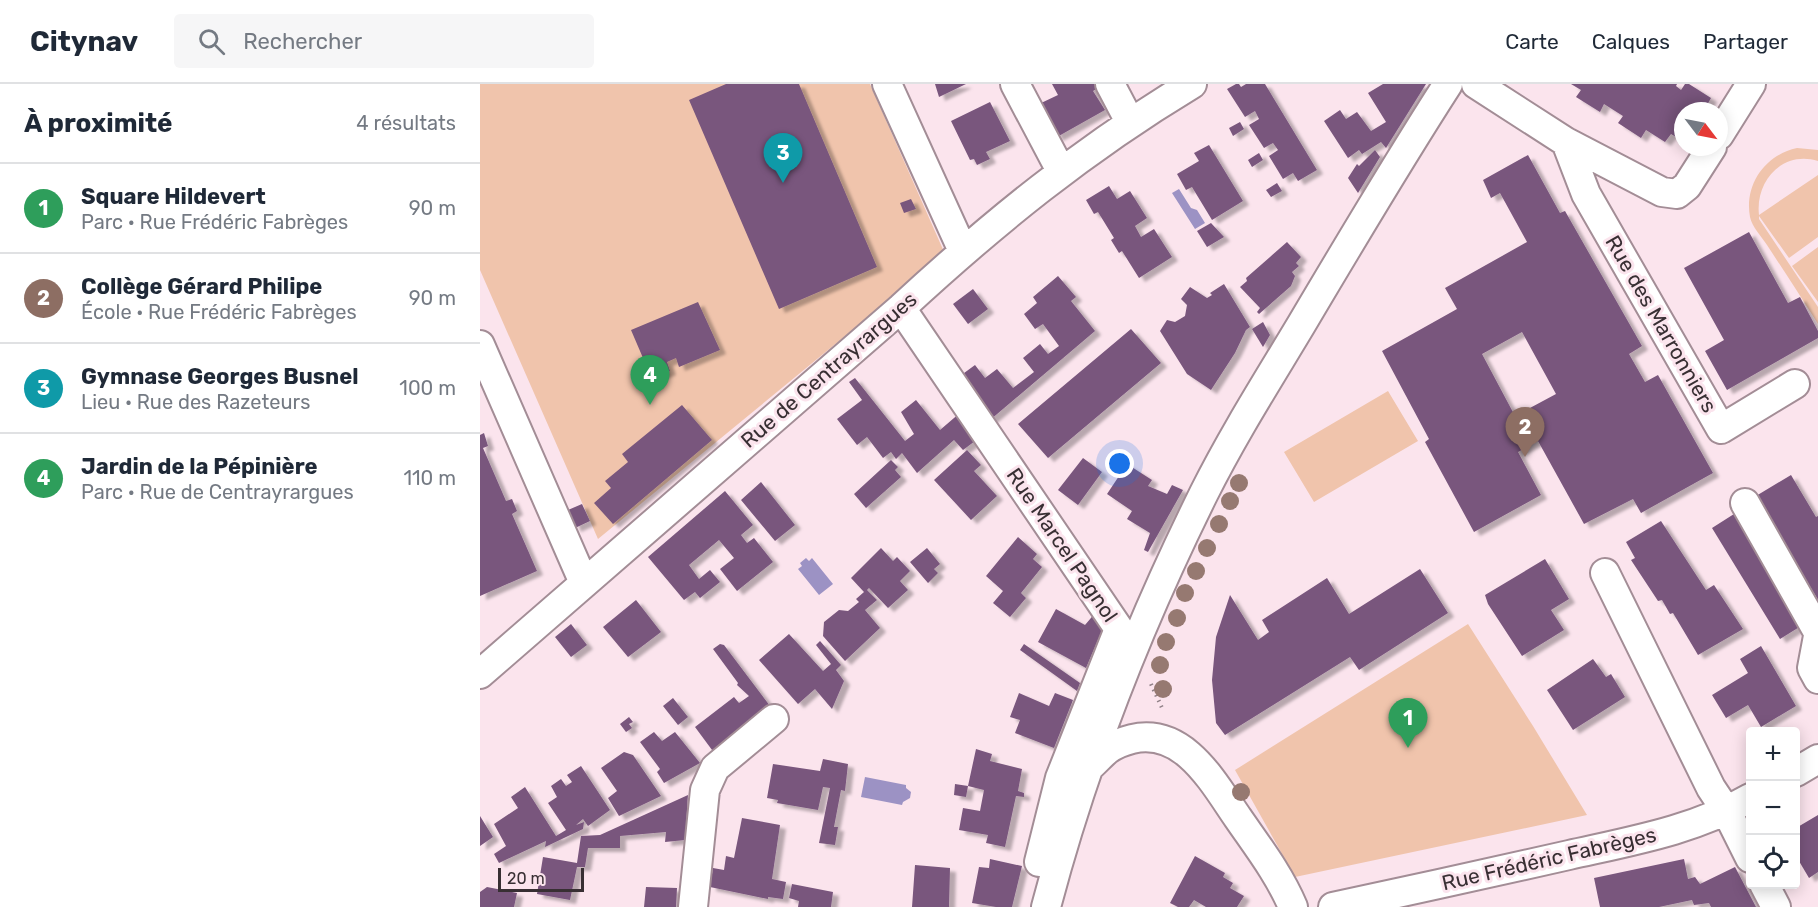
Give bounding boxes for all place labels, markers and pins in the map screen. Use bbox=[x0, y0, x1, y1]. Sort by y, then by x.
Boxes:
pin: 3 bbox=[764, 134, 802, 183]
pin: 4 bbox=[630, 356, 670, 405]
pin: 2 bbox=[1506, 408, 1544, 457]
pin: 1 bbox=[1388, 698, 1428, 748]

